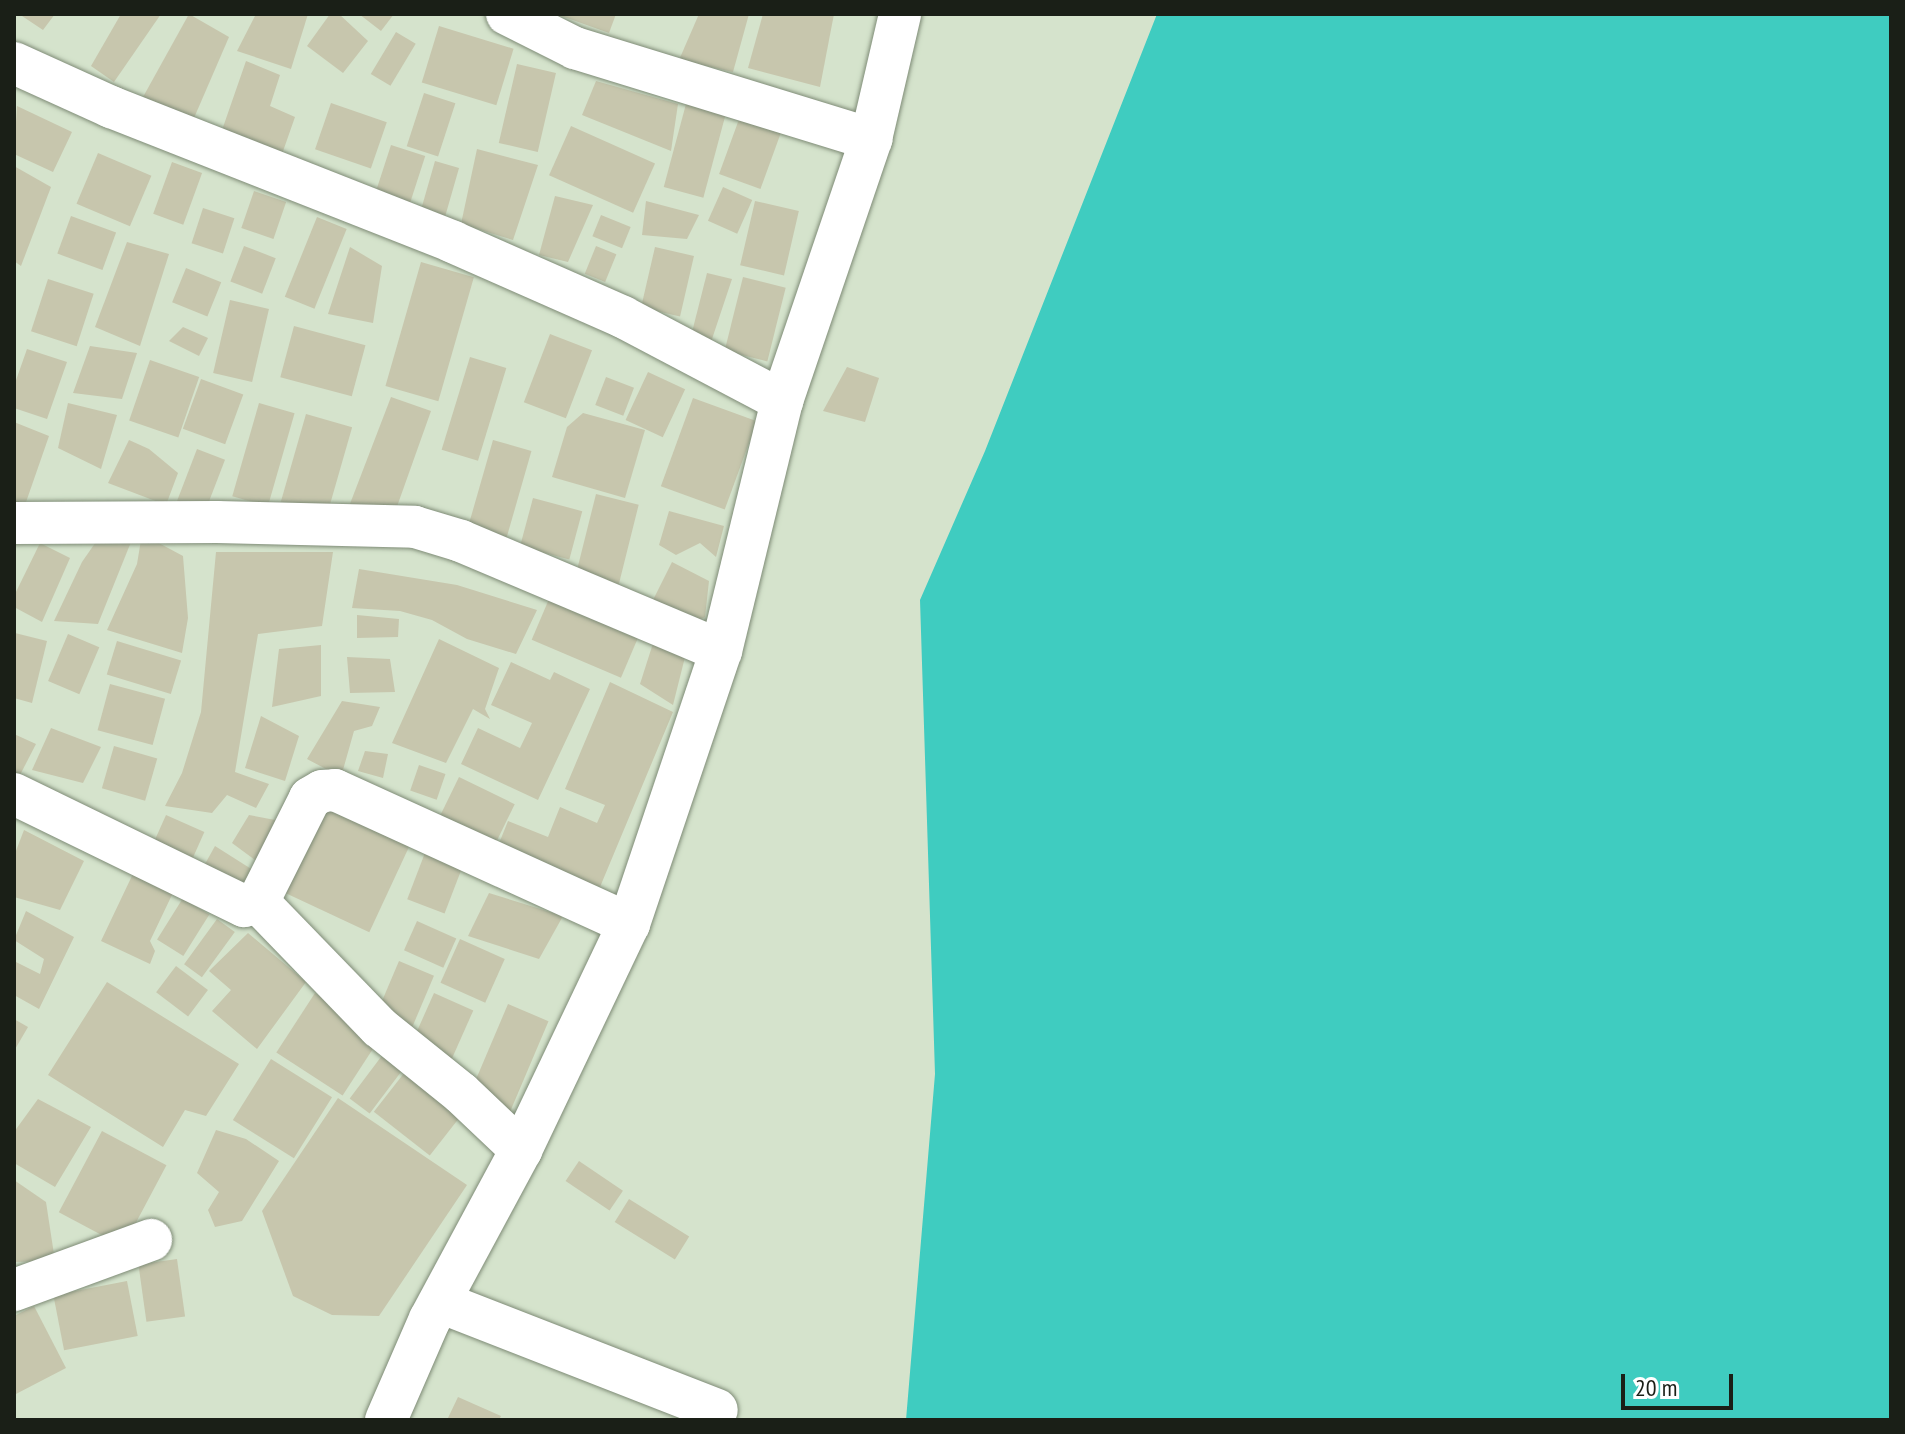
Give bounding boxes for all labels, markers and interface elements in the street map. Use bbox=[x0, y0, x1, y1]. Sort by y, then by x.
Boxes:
scale bar bbox=[1625, 1358, 1737, 1408]
text: 20 m bbox=[1635, 1372, 1677, 1403]

